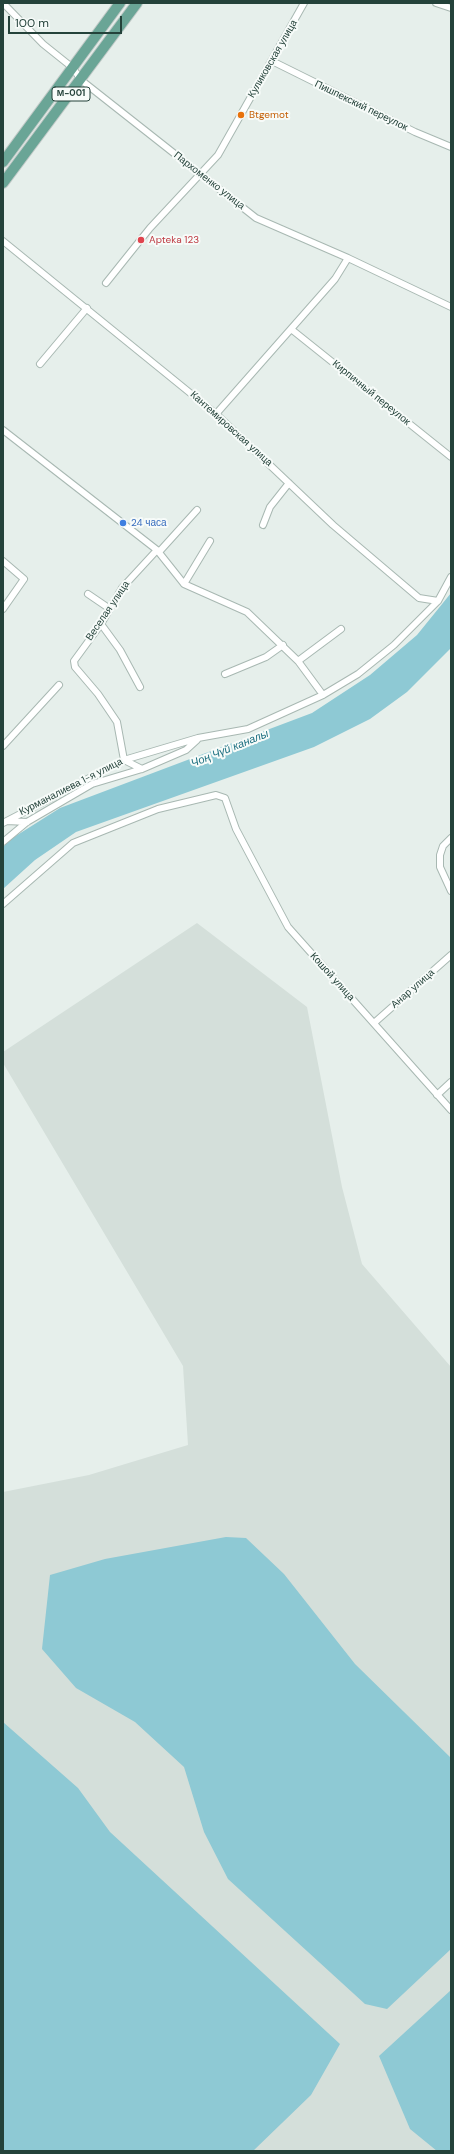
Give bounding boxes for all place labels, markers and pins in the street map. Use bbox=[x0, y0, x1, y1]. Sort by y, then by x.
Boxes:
place label: Btgemot bbox=[249, 109, 289, 121]
marker: Btgemot bbox=[236, 110, 246, 120]
place label: Apteka 123 bbox=[149, 234, 199, 246]
marker: Apteka 123 bbox=[136, 235, 146, 245]
place label: 24 часа bbox=[131, 517, 167, 529]
marker: 24 часа bbox=[118, 518, 128, 528]

